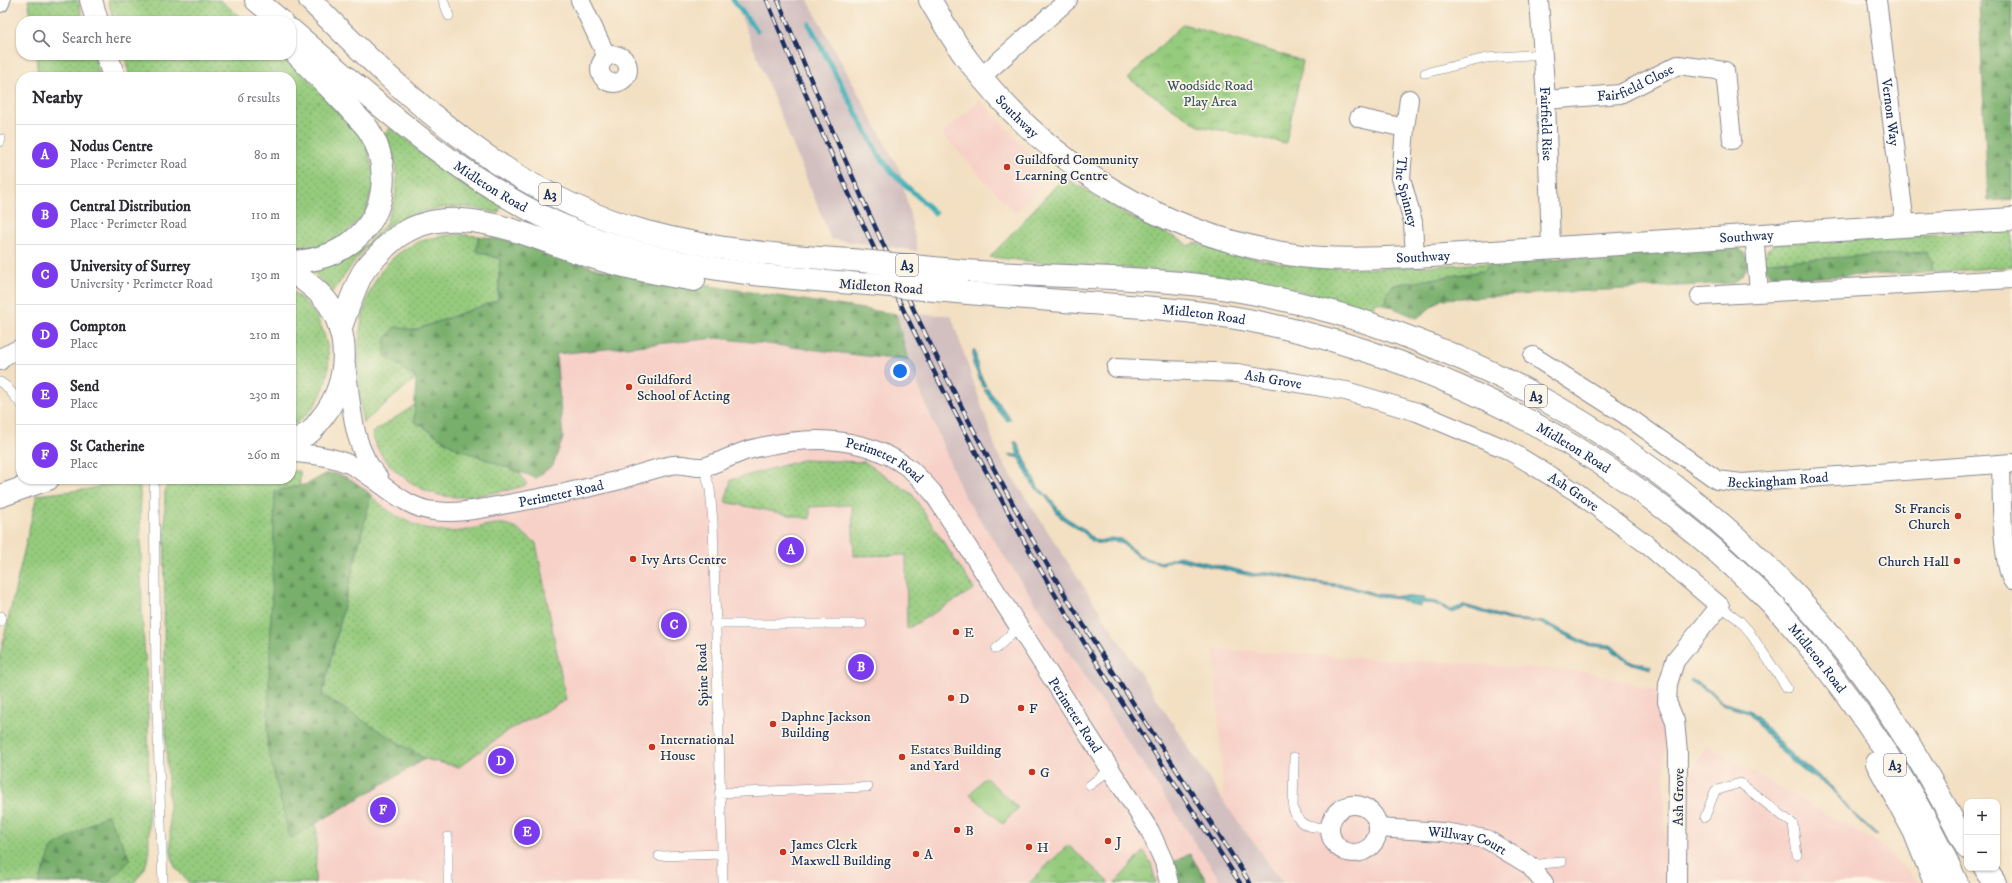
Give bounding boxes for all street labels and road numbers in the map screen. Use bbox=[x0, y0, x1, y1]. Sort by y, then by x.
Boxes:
street label: Fairfield Close bbox=[1596, 61, 1677, 106]
street label: Vernon Way bbox=[1877, 76, 1903, 148]
street label: Fairfield Rise bbox=[1535, 86, 1556, 161]
street label: Southway bbox=[991, 92, 1043, 143]
street label: The Spinney bbox=[1391, 156, 1421, 228]
street label: Midleton Road bbox=[450, 157, 531, 217]
road number: A3 bbox=[539, 183, 561, 205]
street label: Southway bbox=[1719, 226, 1774, 248]
street label: Southway bbox=[1396, 247, 1451, 268]
road number: A3 bbox=[896, 254, 918, 276]
street label: Midleton Road bbox=[838, 275, 923, 299]
street label: Midleton Road bbox=[1161, 301, 1247, 329]
street label: Ash Grove bbox=[1243, 366, 1303, 394]
road number: A3 bbox=[1525, 385, 1547, 407]
street label: Midleton Road bbox=[1533, 419, 1614, 478]
street label: Perimeter Road bbox=[844, 434, 927, 487]
street label: Ash Grove bbox=[1544, 469, 1603, 516]
street label: Beckingham Road bbox=[1726, 469, 1829, 493]
street label: Perimeter Road bbox=[517, 476, 605, 512]
street label: Midleton Road bbox=[1784, 620, 1850, 697]
street label: Spine Road bbox=[693, 643, 713, 707]
street label: Perimeter Road bbox=[1044, 674, 1105, 757]
road number: A3 bbox=[1884, 754, 1906, 776]
street label: Ash Grove bbox=[1669, 768, 1689, 826]
street label: Willway Court bbox=[1426, 823, 1510, 860]

